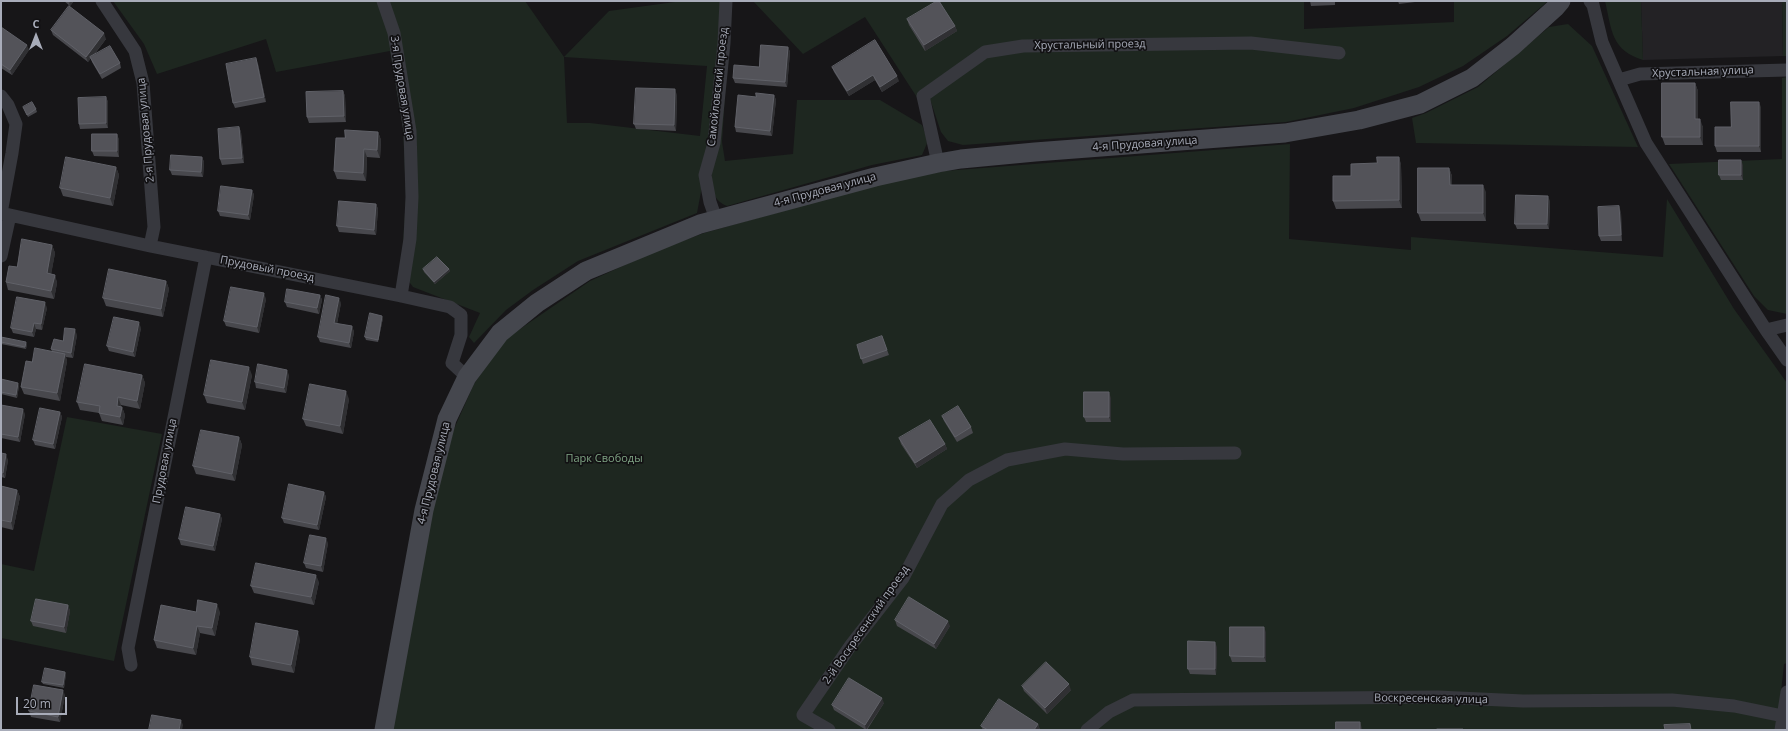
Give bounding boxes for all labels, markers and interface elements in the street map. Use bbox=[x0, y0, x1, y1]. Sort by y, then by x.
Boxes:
north arrow bbox=[16, 16, 56, 56]
text: С bbox=[32, 16, 40, 31]
street label: Самойловский проезд bbox=[705, 27, 731, 147]
street label: 3-я Прудовая улица bbox=[387, 35, 417, 141]
street label: Хрустальный проезд bbox=[1034, 37, 1146, 53]
street label: Хрустальная улица bbox=[1652, 64, 1754, 80]
street label: 2-я Прудовая улица bbox=[135, 77, 157, 183]
street label: 4-я Прудовая улица bbox=[1092, 134, 1198, 154]
street label: 4-я Прудовая улица bbox=[773, 170, 877, 210]
street label: Прудовый проезд bbox=[219, 253, 315, 285]
street label: Прудовая улица bbox=[150, 417, 180, 505]
street label: 4-я Прудовая улица bbox=[415, 420, 453, 526]
park label: Парк Свободы bbox=[565, 452, 643, 466]
street label: 2-й Воскресенский проезд bbox=[820, 563, 912, 687]
scale bar bbox=[18, 689, 69, 715]
street label: Воскресенская улица bbox=[1374, 691, 1488, 707]
text: 20 m bbox=[23, 695, 51, 712]

